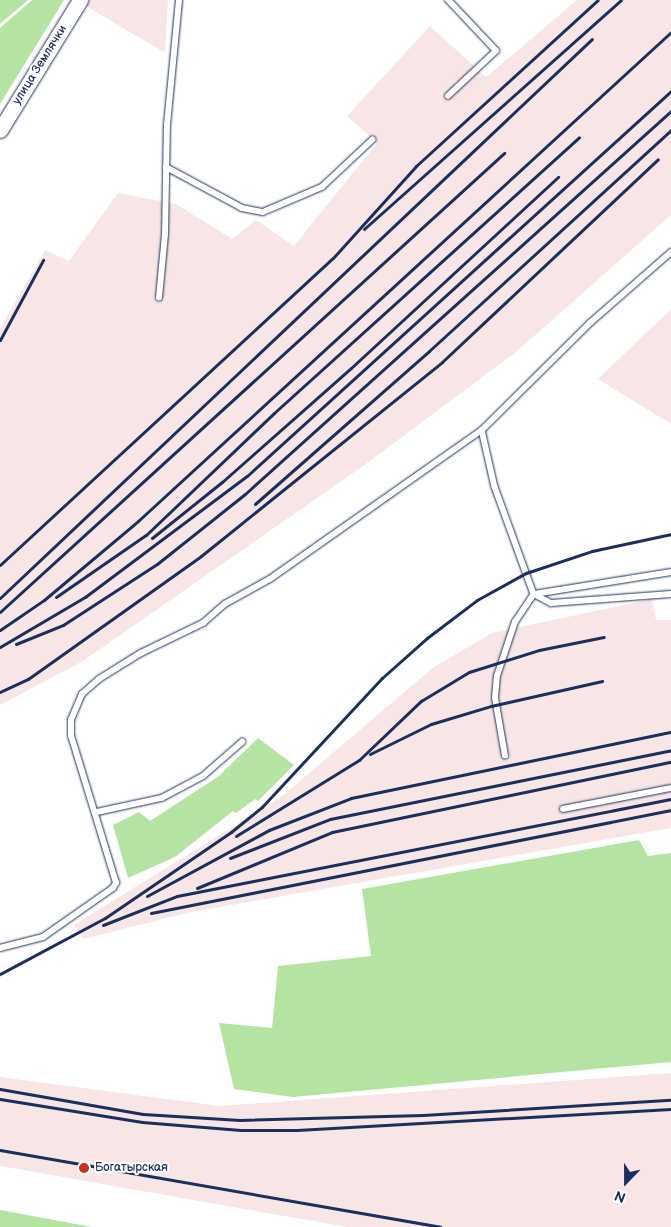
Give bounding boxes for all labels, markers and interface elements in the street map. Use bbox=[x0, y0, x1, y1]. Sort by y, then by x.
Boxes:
street label: улица Землячки bbox=[10, 23, 70, 107]
north arrow bbox=[601, 1157, 651, 1207]
marker: Богатырская bbox=[77, 1161, 91, 1175]
place label: Богатырская bbox=[95, 1161, 168, 1175]
text: N bbox=[612, 1187, 628, 1206]

